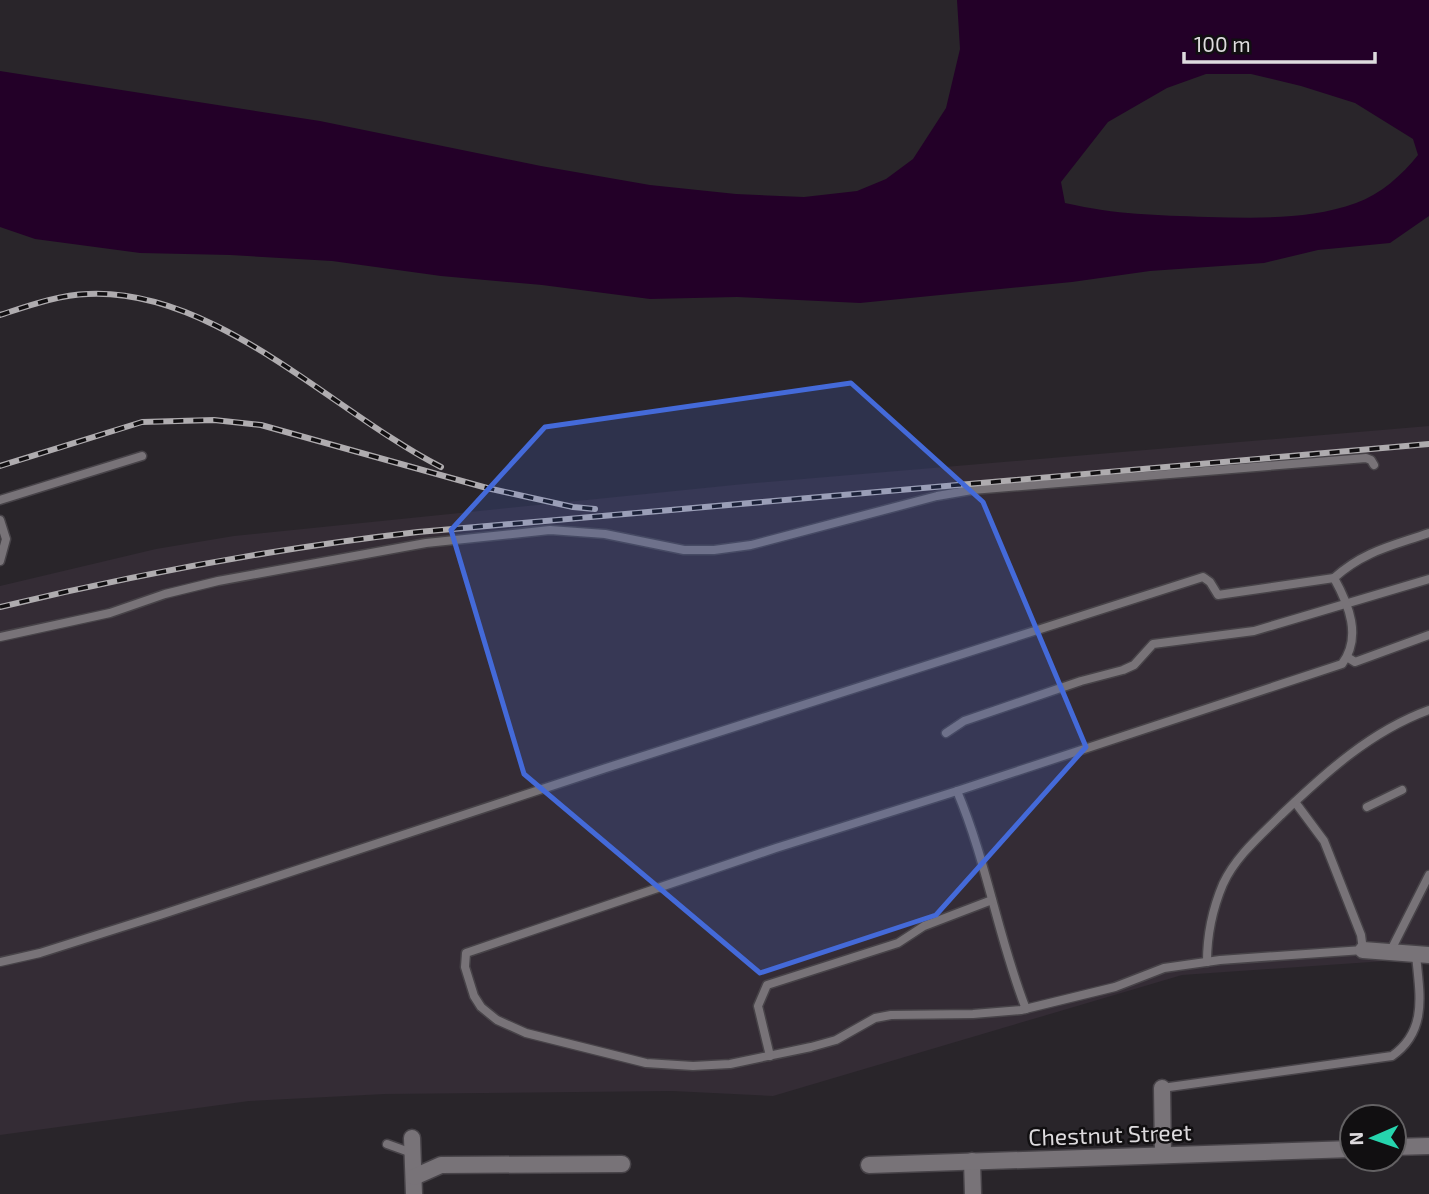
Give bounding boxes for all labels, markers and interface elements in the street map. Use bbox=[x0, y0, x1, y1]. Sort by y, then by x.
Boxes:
scale bar bbox=[1184, 21, 1375, 65]
text: 100 m bbox=[1194, 31, 1251, 56]
north arrow bbox=[1338, 1103, 1408, 1173]
street label: Chestnut Street bbox=[1028, 1117, 1192, 1151]
text: N bbox=[1344, 1131, 1367, 1146]

